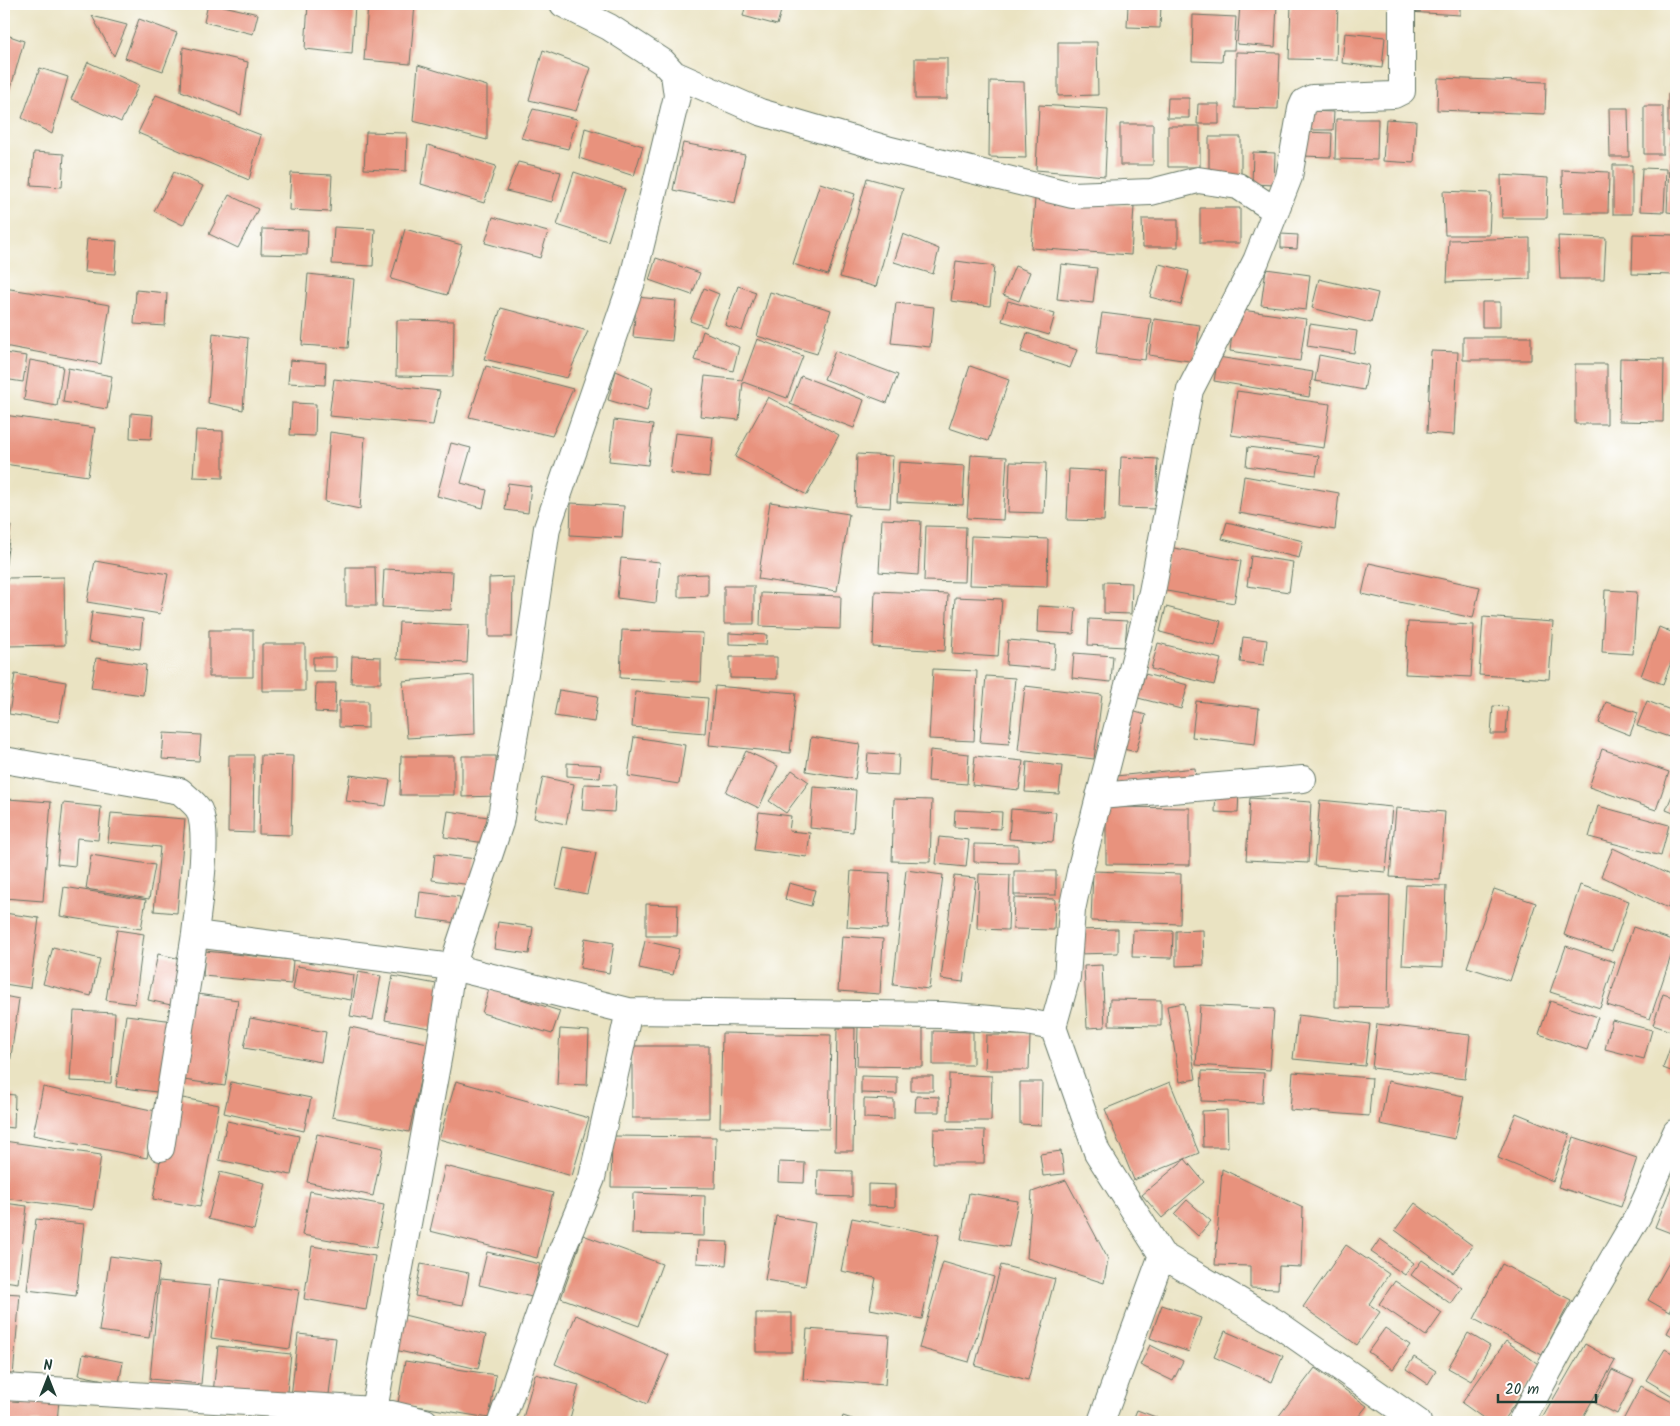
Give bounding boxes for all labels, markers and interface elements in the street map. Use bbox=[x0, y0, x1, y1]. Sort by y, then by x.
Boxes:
north arrow bbox=[22, 1354, 72, 1404]
text: N bbox=[44, 1355, 53, 1377]
scale bar bbox=[1498, 1371, 1595, 1403]
text: 20 m bbox=[1505, 1378, 1539, 1402]

